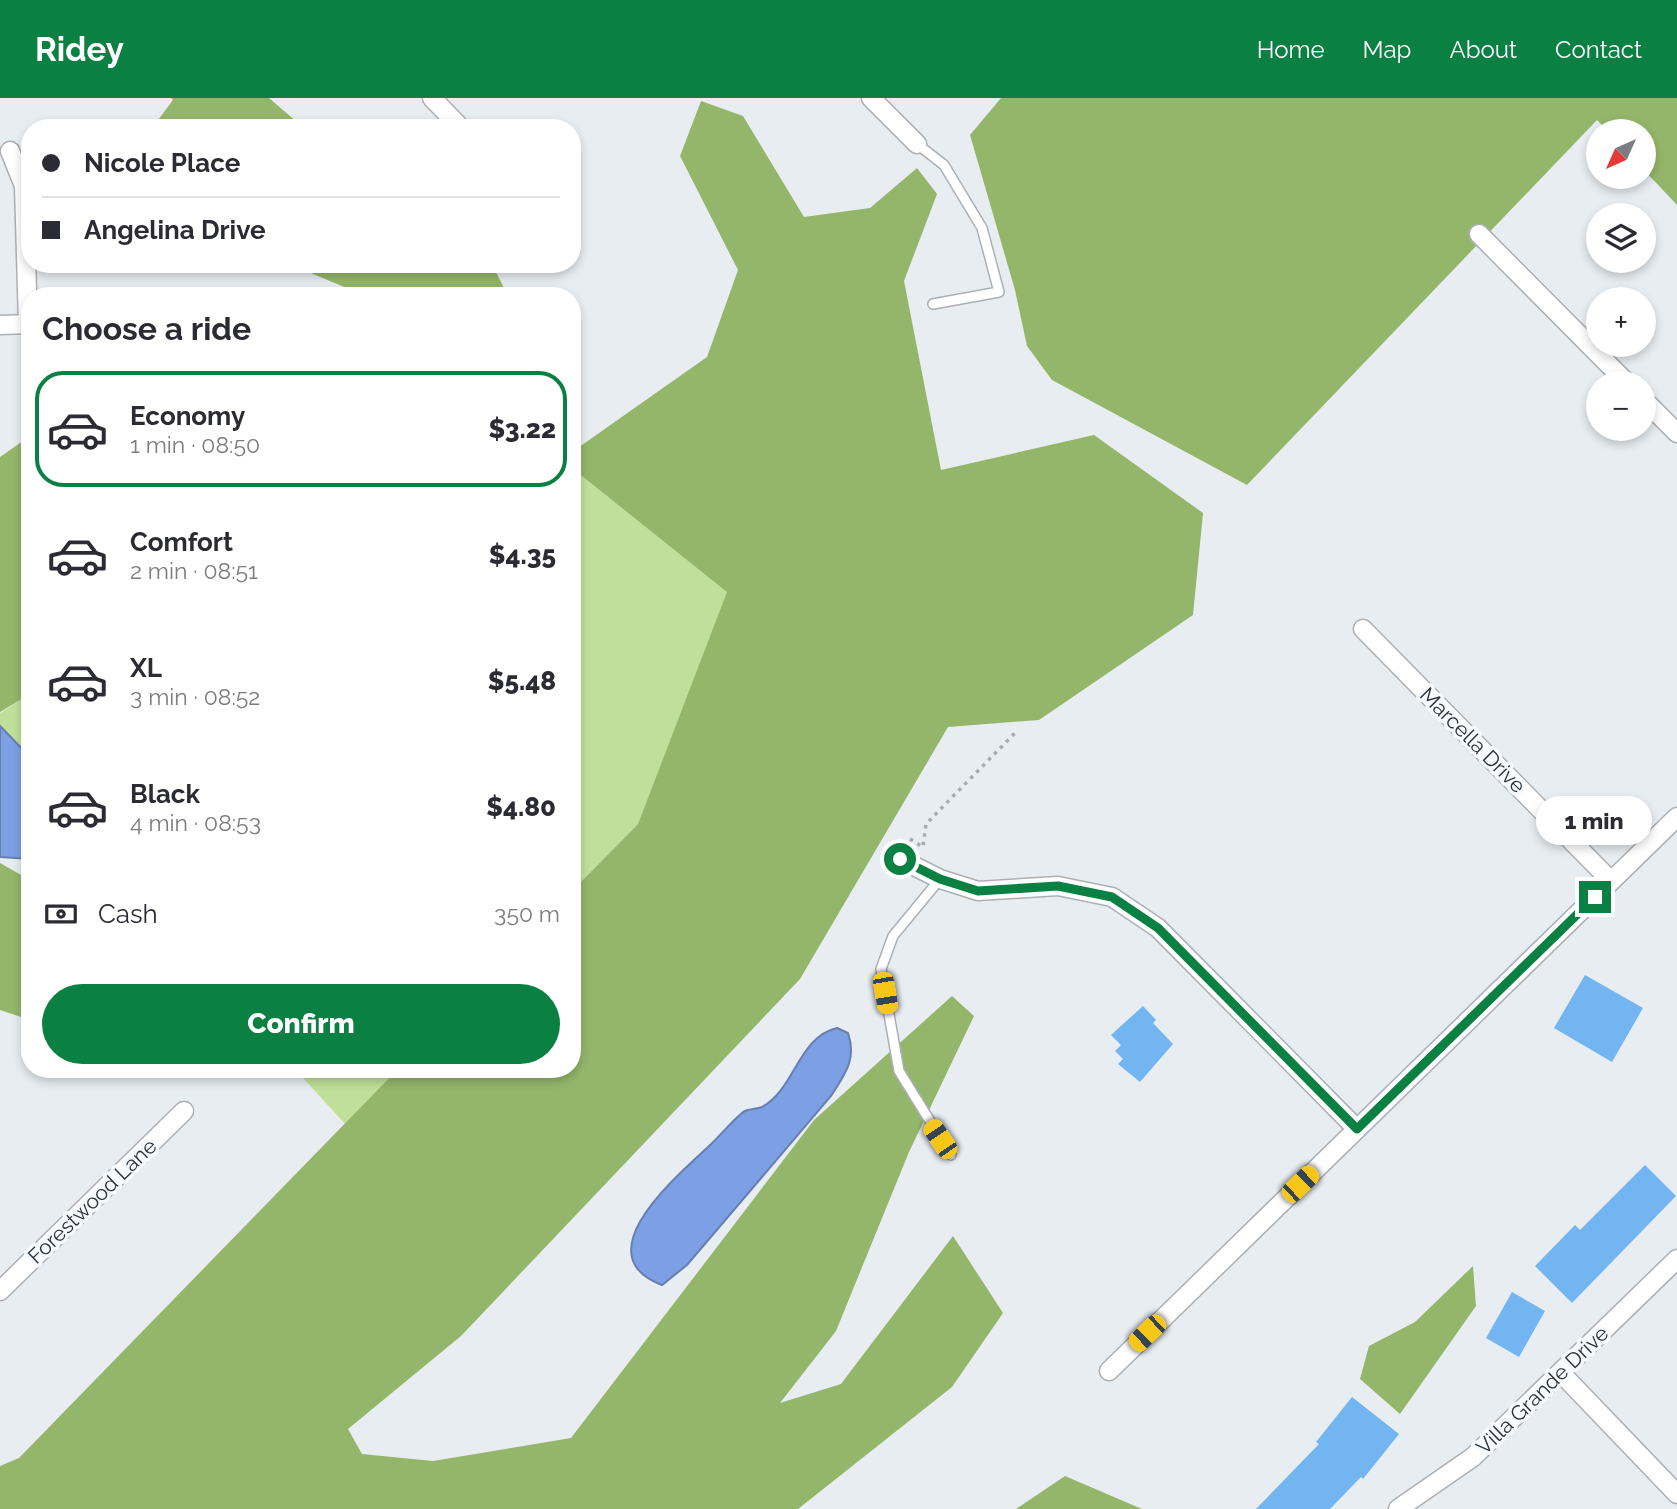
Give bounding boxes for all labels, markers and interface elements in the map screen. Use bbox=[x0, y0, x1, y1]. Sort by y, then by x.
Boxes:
text: Ridey bbox=[35, 30, 124, 69]
text: Home bbox=[1257, 35, 1325, 64]
text: Map bbox=[1363, 35, 1411, 64]
text: About bbox=[1449, 35, 1517, 64]
text: Contact bbox=[1555, 35, 1642, 64]
north arrow bbox=[1586, 119, 1656, 189]
map controls bbox=[1586, 119, 1656, 441]
text: Nicole Place bbox=[84, 148, 240, 178]
button: layers bbox=[1586, 203, 1656, 273]
text: Angelina Drive bbox=[84, 215, 266, 245]
button: + bbox=[1586, 287, 1656, 357]
text: Choose a ride bbox=[42, 310, 251, 347]
button: − bbox=[1586, 371, 1656, 441]
icon: car bbox=[46, 398, 109, 461]
text: Economy bbox=[130, 401, 245, 431]
text: $3.22 bbox=[488, 414, 556, 444]
text: 1 min · 08:50 bbox=[130, 431, 260, 458]
icon: car bbox=[46, 524, 109, 587]
text: Comfort bbox=[130, 527, 233, 557]
text: $4.35 bbox=[489, 540, 556, 570]
text: 2 min · 08:51 bbox=[130, 557, 258, 584]
icon: car bbox=[46, 650, 109, 713]
text: XL bbox=[130, 653, 162, 683]
text: $5.48 bbox=[488, 666, 556, 696]
street label: Marcella Drive bbox=[1415, 682, 1531, 798]
text: 3 min · 08:52 bbox=[130, 683, 260, 710]
icon: car bbox=[46, 776, 109, 839]
text: Black bbox=[130, 779, 200, 809]
text: $4.80 bbox=[486, 792, 556, 822]
callout: 1 min bbox=[1537, 796, 1653, 844]
text: 1 min bbox=[1564, 807, 1624, 834]
text: 4 min · 08:53 bbox=[130, 809, 261, 836]
route start bbox=[884, 843, 916, 875]
route end bbox=[1579, 881, 1611, 913]
icon: cash bbox=[42, 895, 80, 933]
text: Cash bbox=[98, 899, 158, 929]
text: 350 m bbox=[494, 900, 560, 927]
car bbox=[872, 970, 899, 1016]
button: Confirm bbox=[42, 984, 560, 1064]
car bbox=[920, 1116, 961, 1162]
street label: Forestwood Lane bbox=[23, 1133, 161, 1269]
car bbox=[1278, 1162, 1323, 1206]
car bbox=[1125, 1311, 1170, 1355]
street label: Villa Grande Drive bbox=[1471, 1321, 1613, 1459]

